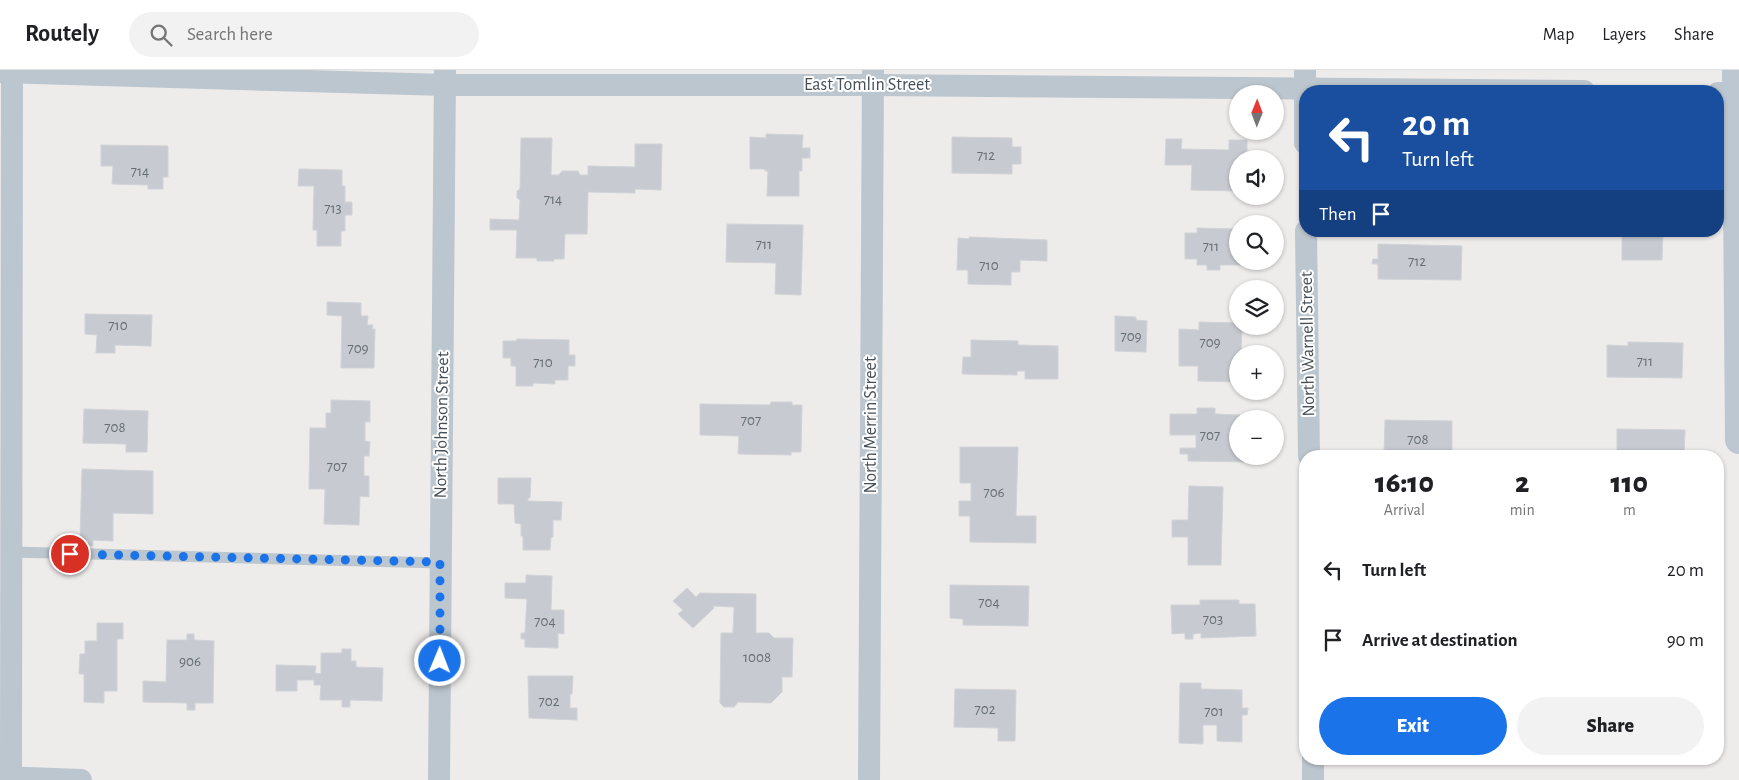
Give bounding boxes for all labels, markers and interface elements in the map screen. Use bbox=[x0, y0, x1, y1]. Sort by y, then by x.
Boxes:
search box bbox=[129, 12, 479, 57]
icon: search bbox=[147, 21, 175, 49]
text: Routely bbox=[25, 22, 99, 46]
text: Search here bbox=[187, 25, 273, 44]
text: Map bbox=[1543, 26, 1574, 44]
text: Layers bbox=[1602, 26, 1646, 44]
text: Share bbox=[1674, 26, 1714, 44]
street label: East Tomlin Street bbox=[804, 76, 930, 94]
north arrow bbox=[1229, 85, 1284, 140]
map controls bbox=[1229, 85, 1284, 465]
icon: left bbox=[1319, 105, 1384, 170]
text: 20 m bbox=[1402, 107, 1470, 142]
house number: 712 bbox=[977, 148, 995, 163]
text: Turn left bbox=[1402, 148, 1474, 170]
button: sound bbox=[1229, 150, 1284, 205]
house number: 714 bbox=[131, 164, 149, 179]
house number: 714 bbox=[544, 192, 562, 207]
icon: arrive bbox=[1367, 200, 1395, 228]
house number: 713 bbox=[324, 201, 342, 216]
text: Then bbox=[1319, 205, 1357, 224]
button: search bbox=[1229, 215, 1284, 270]
house number: 711 bbox=[756, 237, 772, 252]
house number: 711 bbox=[1203, 239, 1219, 254]
house number: 712 bbox=[1408, 254, 1426, 269]
house number: 710 bbox=[979, 258, 999, 273]
street label: North Warnell Street bbox=[1298, 271, 1318, 417]
button: layers bbox=[1229, 280, 1284, 335]
house number: 710 bbox=[108, 318, 128, 333]
house number: 709 bbox=[1120, 329, 1142, 344]
house number: 709 bbox=[1199, 335, 1221, 350]
house number: 709 bbox=[347, 341, 369, 356]
button: + bbox=[1229, 345, 1284, 400]
street label: North Johnson Street bbox=[432, 351, 452, 499]
house number: 711 bbox=[1637, 354, 1653, 369]
house number: 710 bbox=[533, 355, 553, 370]
street label: North Merrin Street bbox=[862, 356, 880, 494]
button: − bbox=[1229, 410, 1284, 465]
house number: 707 bbox=[741, 413, 761, 428]
house number: 708 bbox=[104, 420, 126, 435]
house number: 707 bbox=[1200, 428, 1220, 443]
house number: 708 bbox=[1407, 432, 1429, 447]
house number: 707 bbox=[327, 459, 347, 474]
text: 16:10 bbox=[1375, 468, 1434, 498]
text: 2 bbox=[1515, 468, 1529, 498]
text: 110 bbox=[1611, 468, 1648, 498]
house number: 706 bbox=[983, 485, 1005, 500]
text: Arrival bbox=[1384, 502, 1425, 518]
text: min bbox=[1510, 502, 1535, 518]
text: m bbox=[1623, 502, 1636, 518]
pin bbox=[49, 533, 91, 575]
icon: arrive bbox=[56, 540, 84, 568]
icon: left bbox=[1319, 556, 1347, 584]
text: Turn left bbox=[1362, 561, 1426, 580]
text: 20 m bbox=[1667, 561, 1704, 580]
house number: 704 bbox=[978, 595, 1000, 610]
house number: 703 bbox=[1203, 612, 1223, 627]
house number: 704 bbox=[534, 614, 556, 629]
icon: arrive bbox=[1319, 626, 1347, 654]
text: Arrive at destination bbox=[1362, 631, 1518, 650]
text: 90 m bbox=[1667, 631, 1704, 650]
position arrow bbox=[413, 634, 465, 686]
house number: 1008 bbox=[743, 650, 771, 665]
house number: 906 bbox=[179, 654, 201, 669]
house number: 702 bbox=[538, 694, 560, 709]
button: Exit bbox=[1319, 697, 1507, 755]
button: Share bbox=[1517, 697, 1704, 755]
house number: 702 bbox=[974, 702, 996, 717]
house number: 701 bbox=[1204, 704, 1224, 719]

